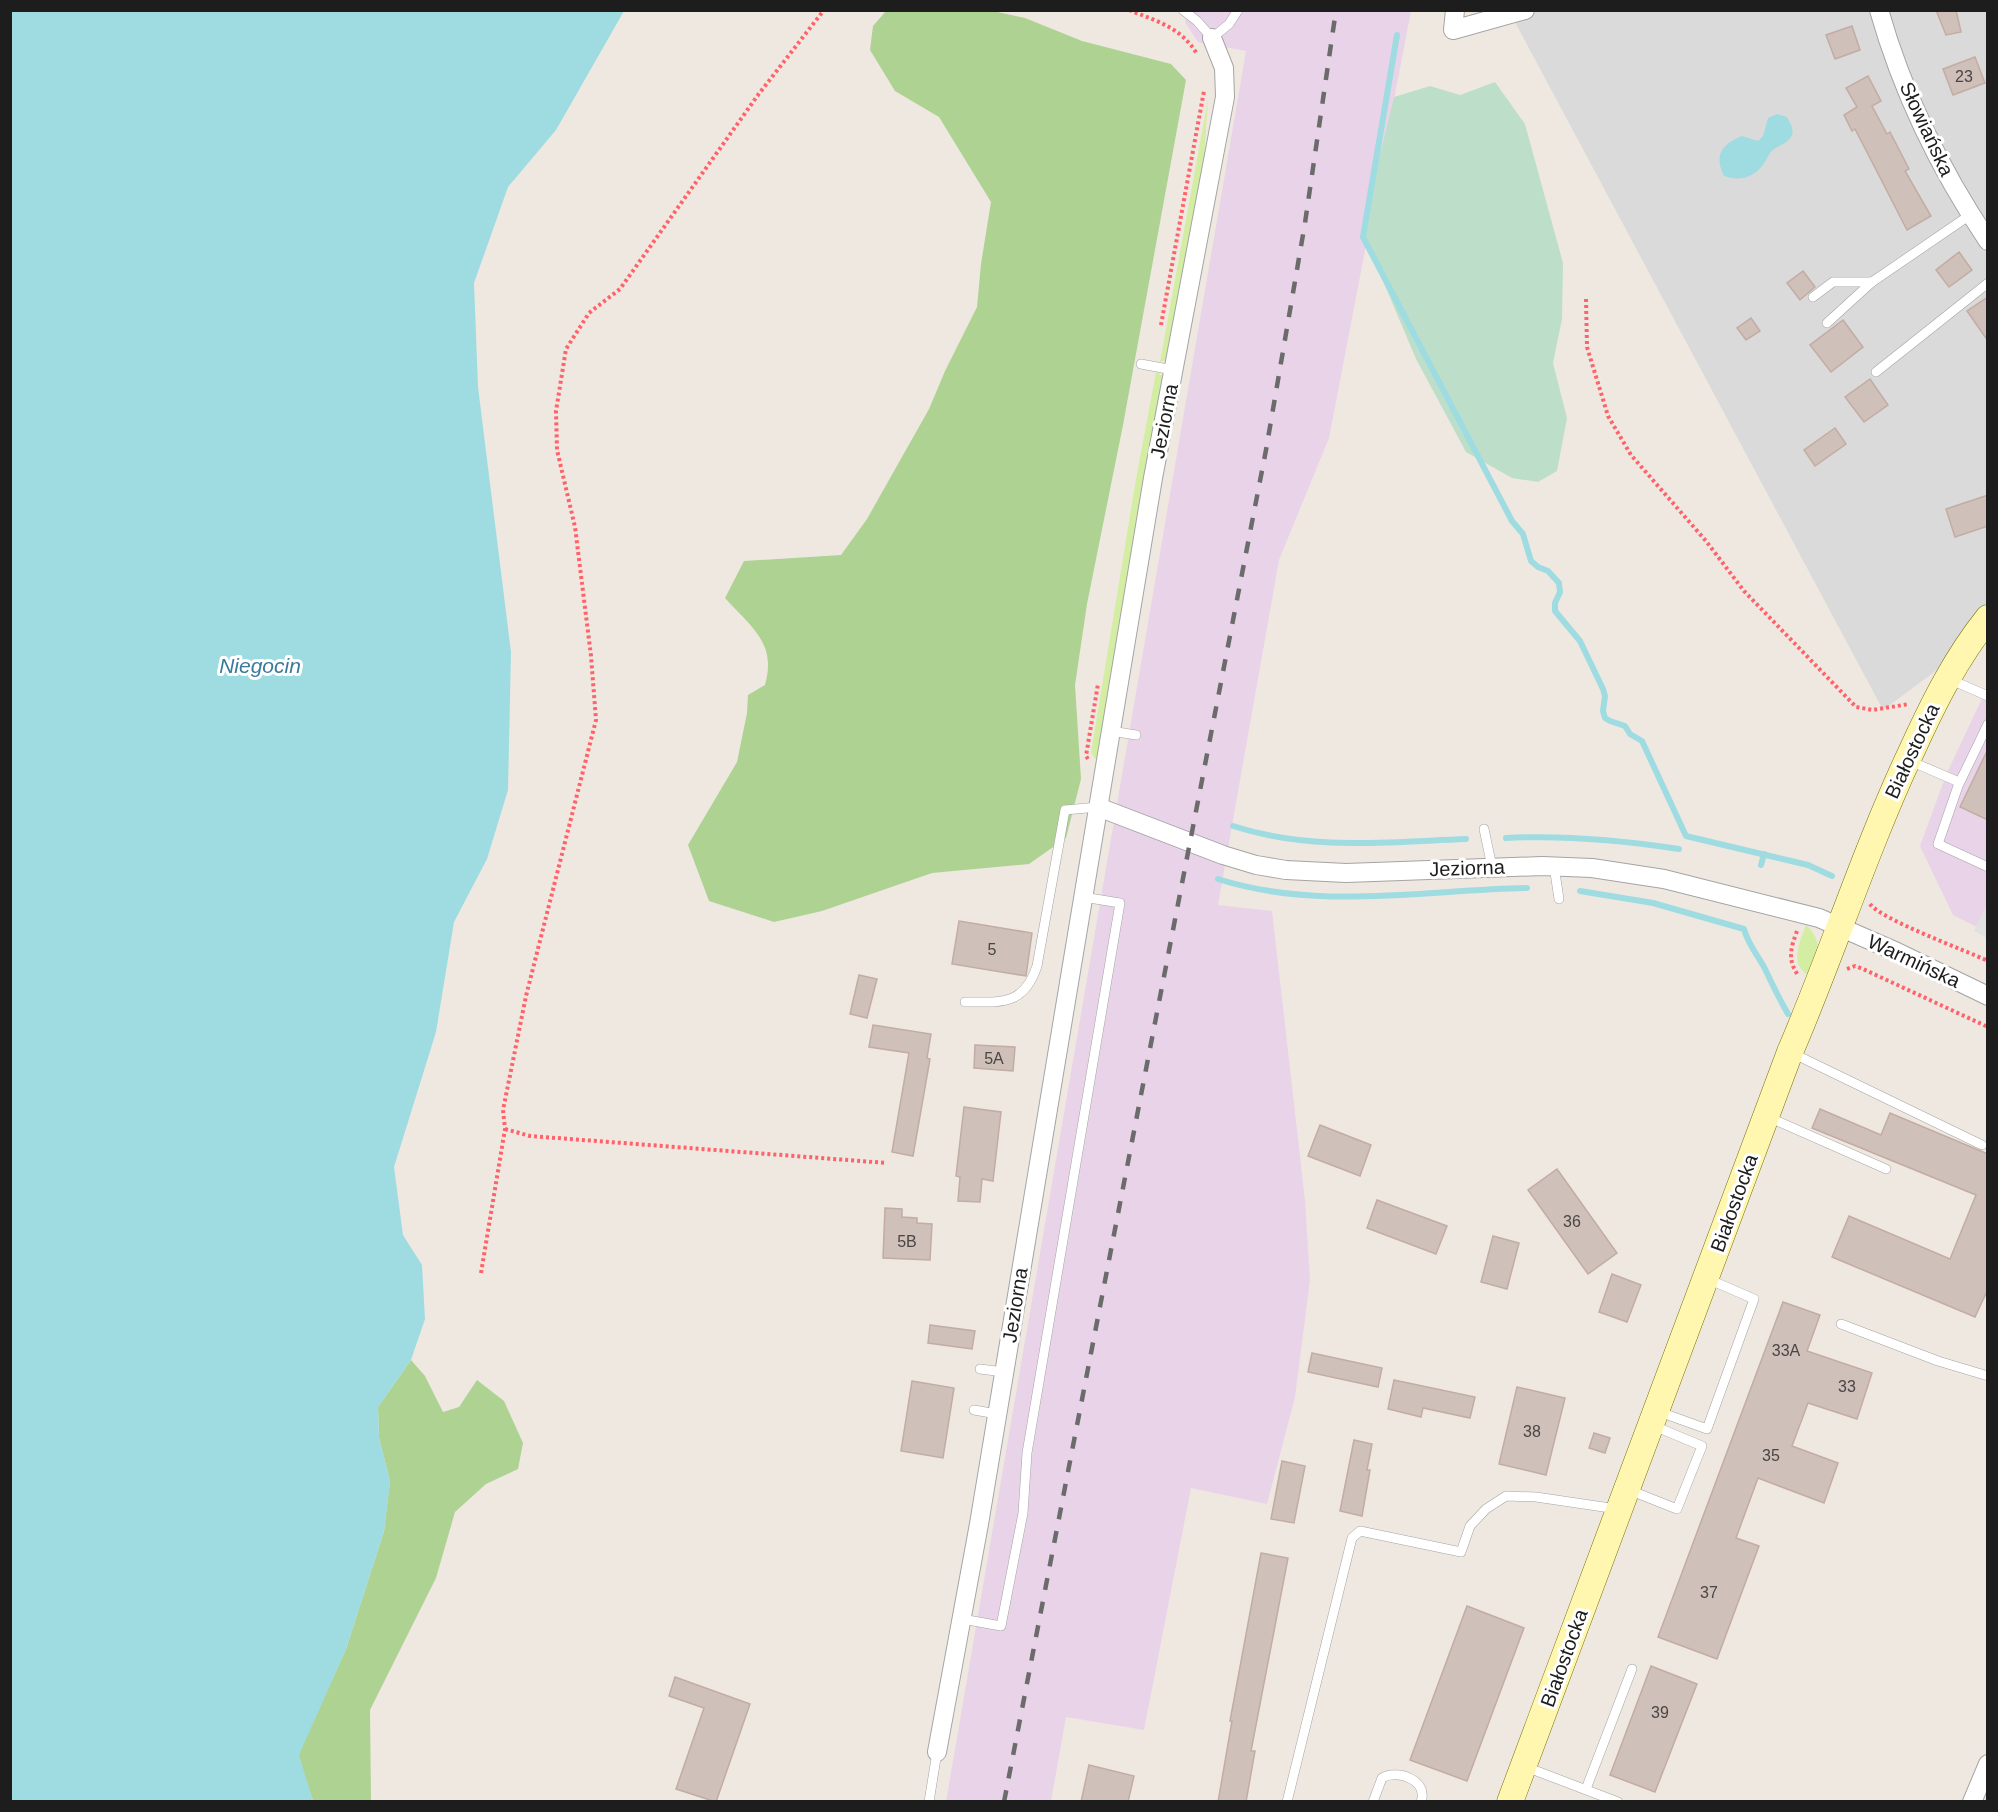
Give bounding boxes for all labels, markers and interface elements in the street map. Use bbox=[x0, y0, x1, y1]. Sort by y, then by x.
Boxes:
house number: 23 bbox=[1955, 68, 1973, 85]
street label: Słowiańska bbox=[1896, 79, 1959, 180]
street label: Jeziorna bbox=[1146, 381, 1182, 460]
water label: Niegocin bbox=[219, 654, 301, 677]
street label: Białostocka bbox=[1880, 699, 1944, 802]
street label: Jeziorna bbox=[1429, 856, 1506, 880]
street label: Warmińska bbox=[1864, 930, 1964, 992]
house number: 5 bbox=[988, 941, 997, 958]
house number: 5A bbox=[984, 1050, 1004, 1067]
street label: Białostocka bbox=[1706, 1150, 1762, 1255]
house number: 36 bbox=[1563, 1213, 1581, 1230]
house number: 5B bbox=[897, 1233, 917, 1250]
street label: Jeziorna bbox=[998, 1265, 1032, 1344]
house number: 33A bbox=[1772, 1342, 1801, 1359]
house number: 33 bbox=[1838, 1378, 1856, 1395]
house number: 38 bbox=[1523, 1423, 1541, 1440]
house number: 35 bbox=[1762, 1447, 1780, 1464]
house number: 37 bbox=[1700, 1584, 1718, 1601]
street label: Białostocka bbox=[1536, 1605, 1592, 1710]
house number: 39 bbox=[1651, 1704, 1669, 1721]

